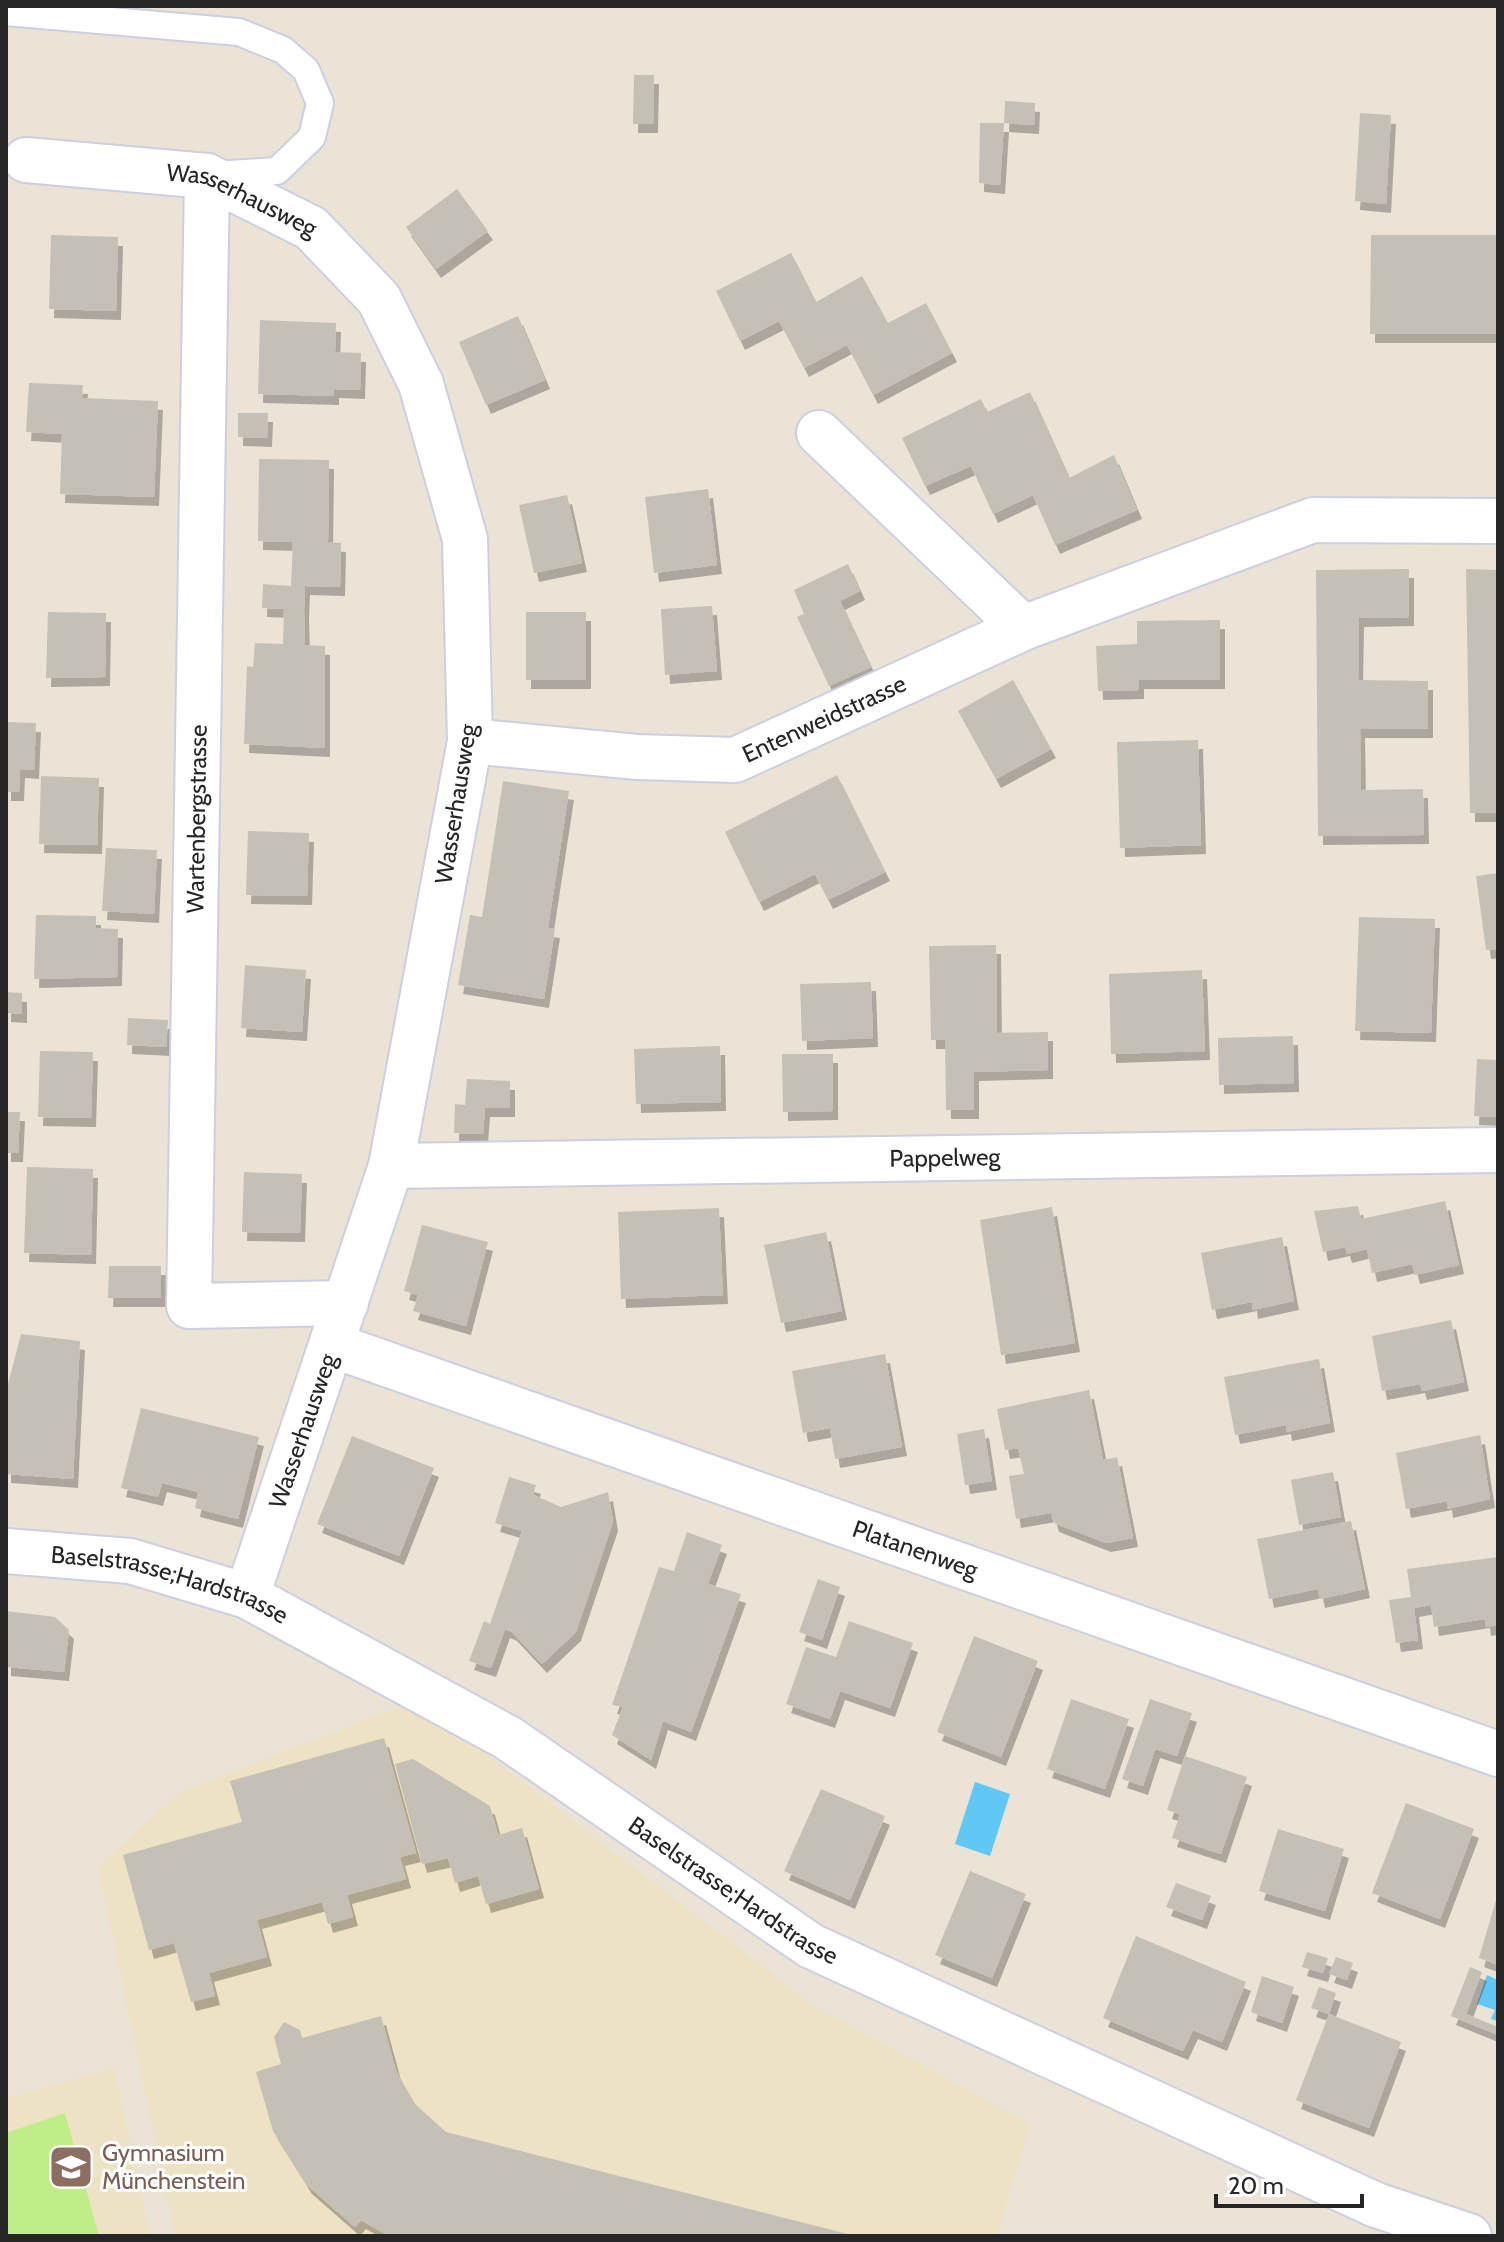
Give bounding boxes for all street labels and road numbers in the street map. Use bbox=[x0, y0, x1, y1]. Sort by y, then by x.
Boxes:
street label: Wasserhausweg bbox=[165, 157, 323, 243]
street label: Entenweidstrasse bbox=[738, 669, 911, 769]
street label: Wasserhausweg bbox=[429, 721, 483, 886]
street label: Wartenbergstrasse bbox=[180, 724, 213, 914]
street label: Pappelweg bbox=[889, 1142, 1002, 1173]
street label: Wasserhausweg bbox=[263, 1349, 343, 1512]
street label: Platanenweg bbox=[849, 1514, 983, 1585]
street label: Baselstrasse;Hardstrasse bbox=[50, 1540, 293, 1630]
street label: Baselstrasse;Hardstrasse bbox=[623, 1810, 843, 1970]

